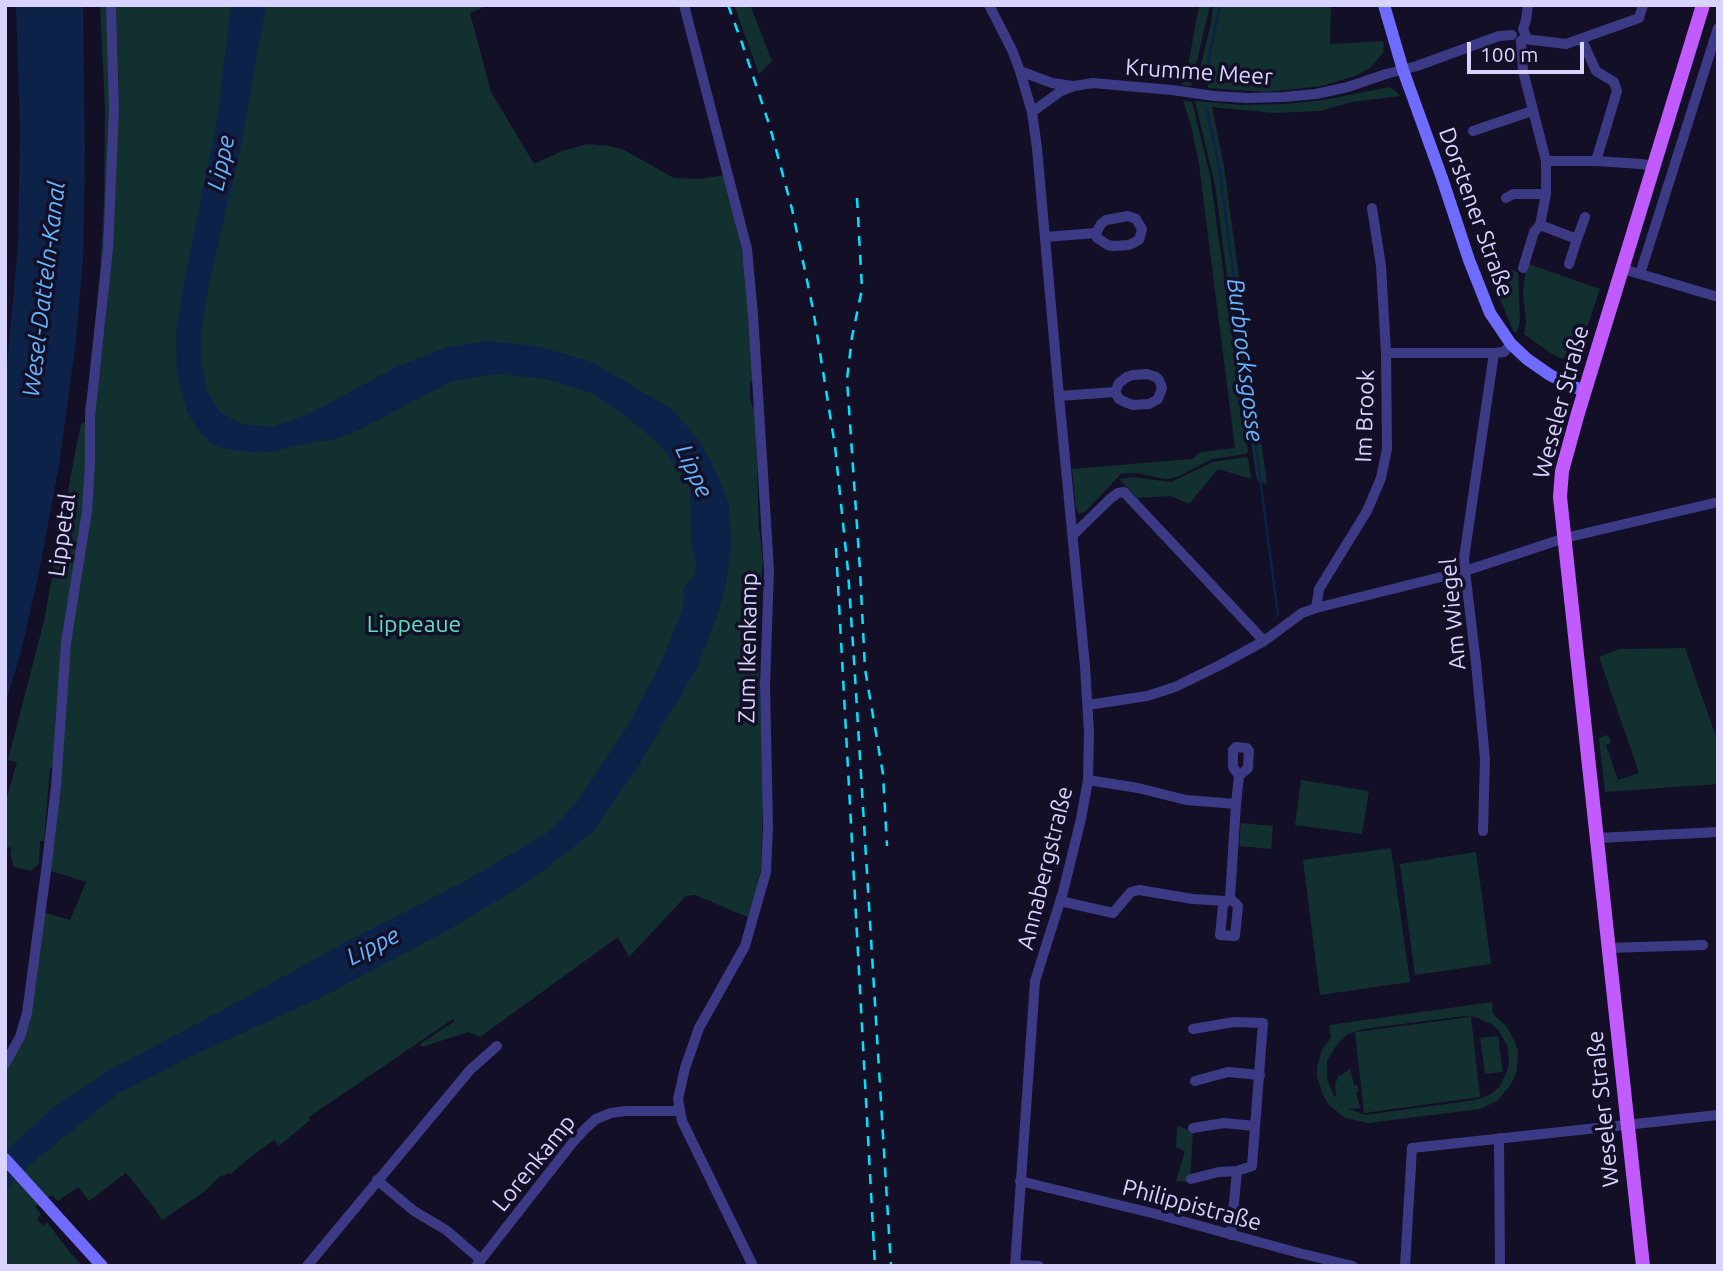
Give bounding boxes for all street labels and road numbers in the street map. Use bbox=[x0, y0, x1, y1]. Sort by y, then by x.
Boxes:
street label: Krumme Meer bbox=[1124, 53, 1274, 91]
street label: Dorstener Straße bbox=[1433, 124, 1519, 300]
street label: Weseler Straße bbox=[1527, 323, 1595, 481]
street label: Im Brook bbox=[1350, 369, 1380, 463]
street label: Lippetal bbox=[43, 492, 81, 578]
street label: Am Wiegel bbox=[1434, 557, 1472, 671]
street label: Zum Ikenkamp bbox=[733, 572, 763, 724]
street label: Annabergstraße bbox=[1011, 784, 1079, 952]
street label: Weseler Straße bbox=[1581, 1029, 1625, 1189]
street label: Lorenkamp bbox=[487, 1109, 581, 1217]
street label: Philippistraße bbox=[1120, 1173, 1264, 1237]

